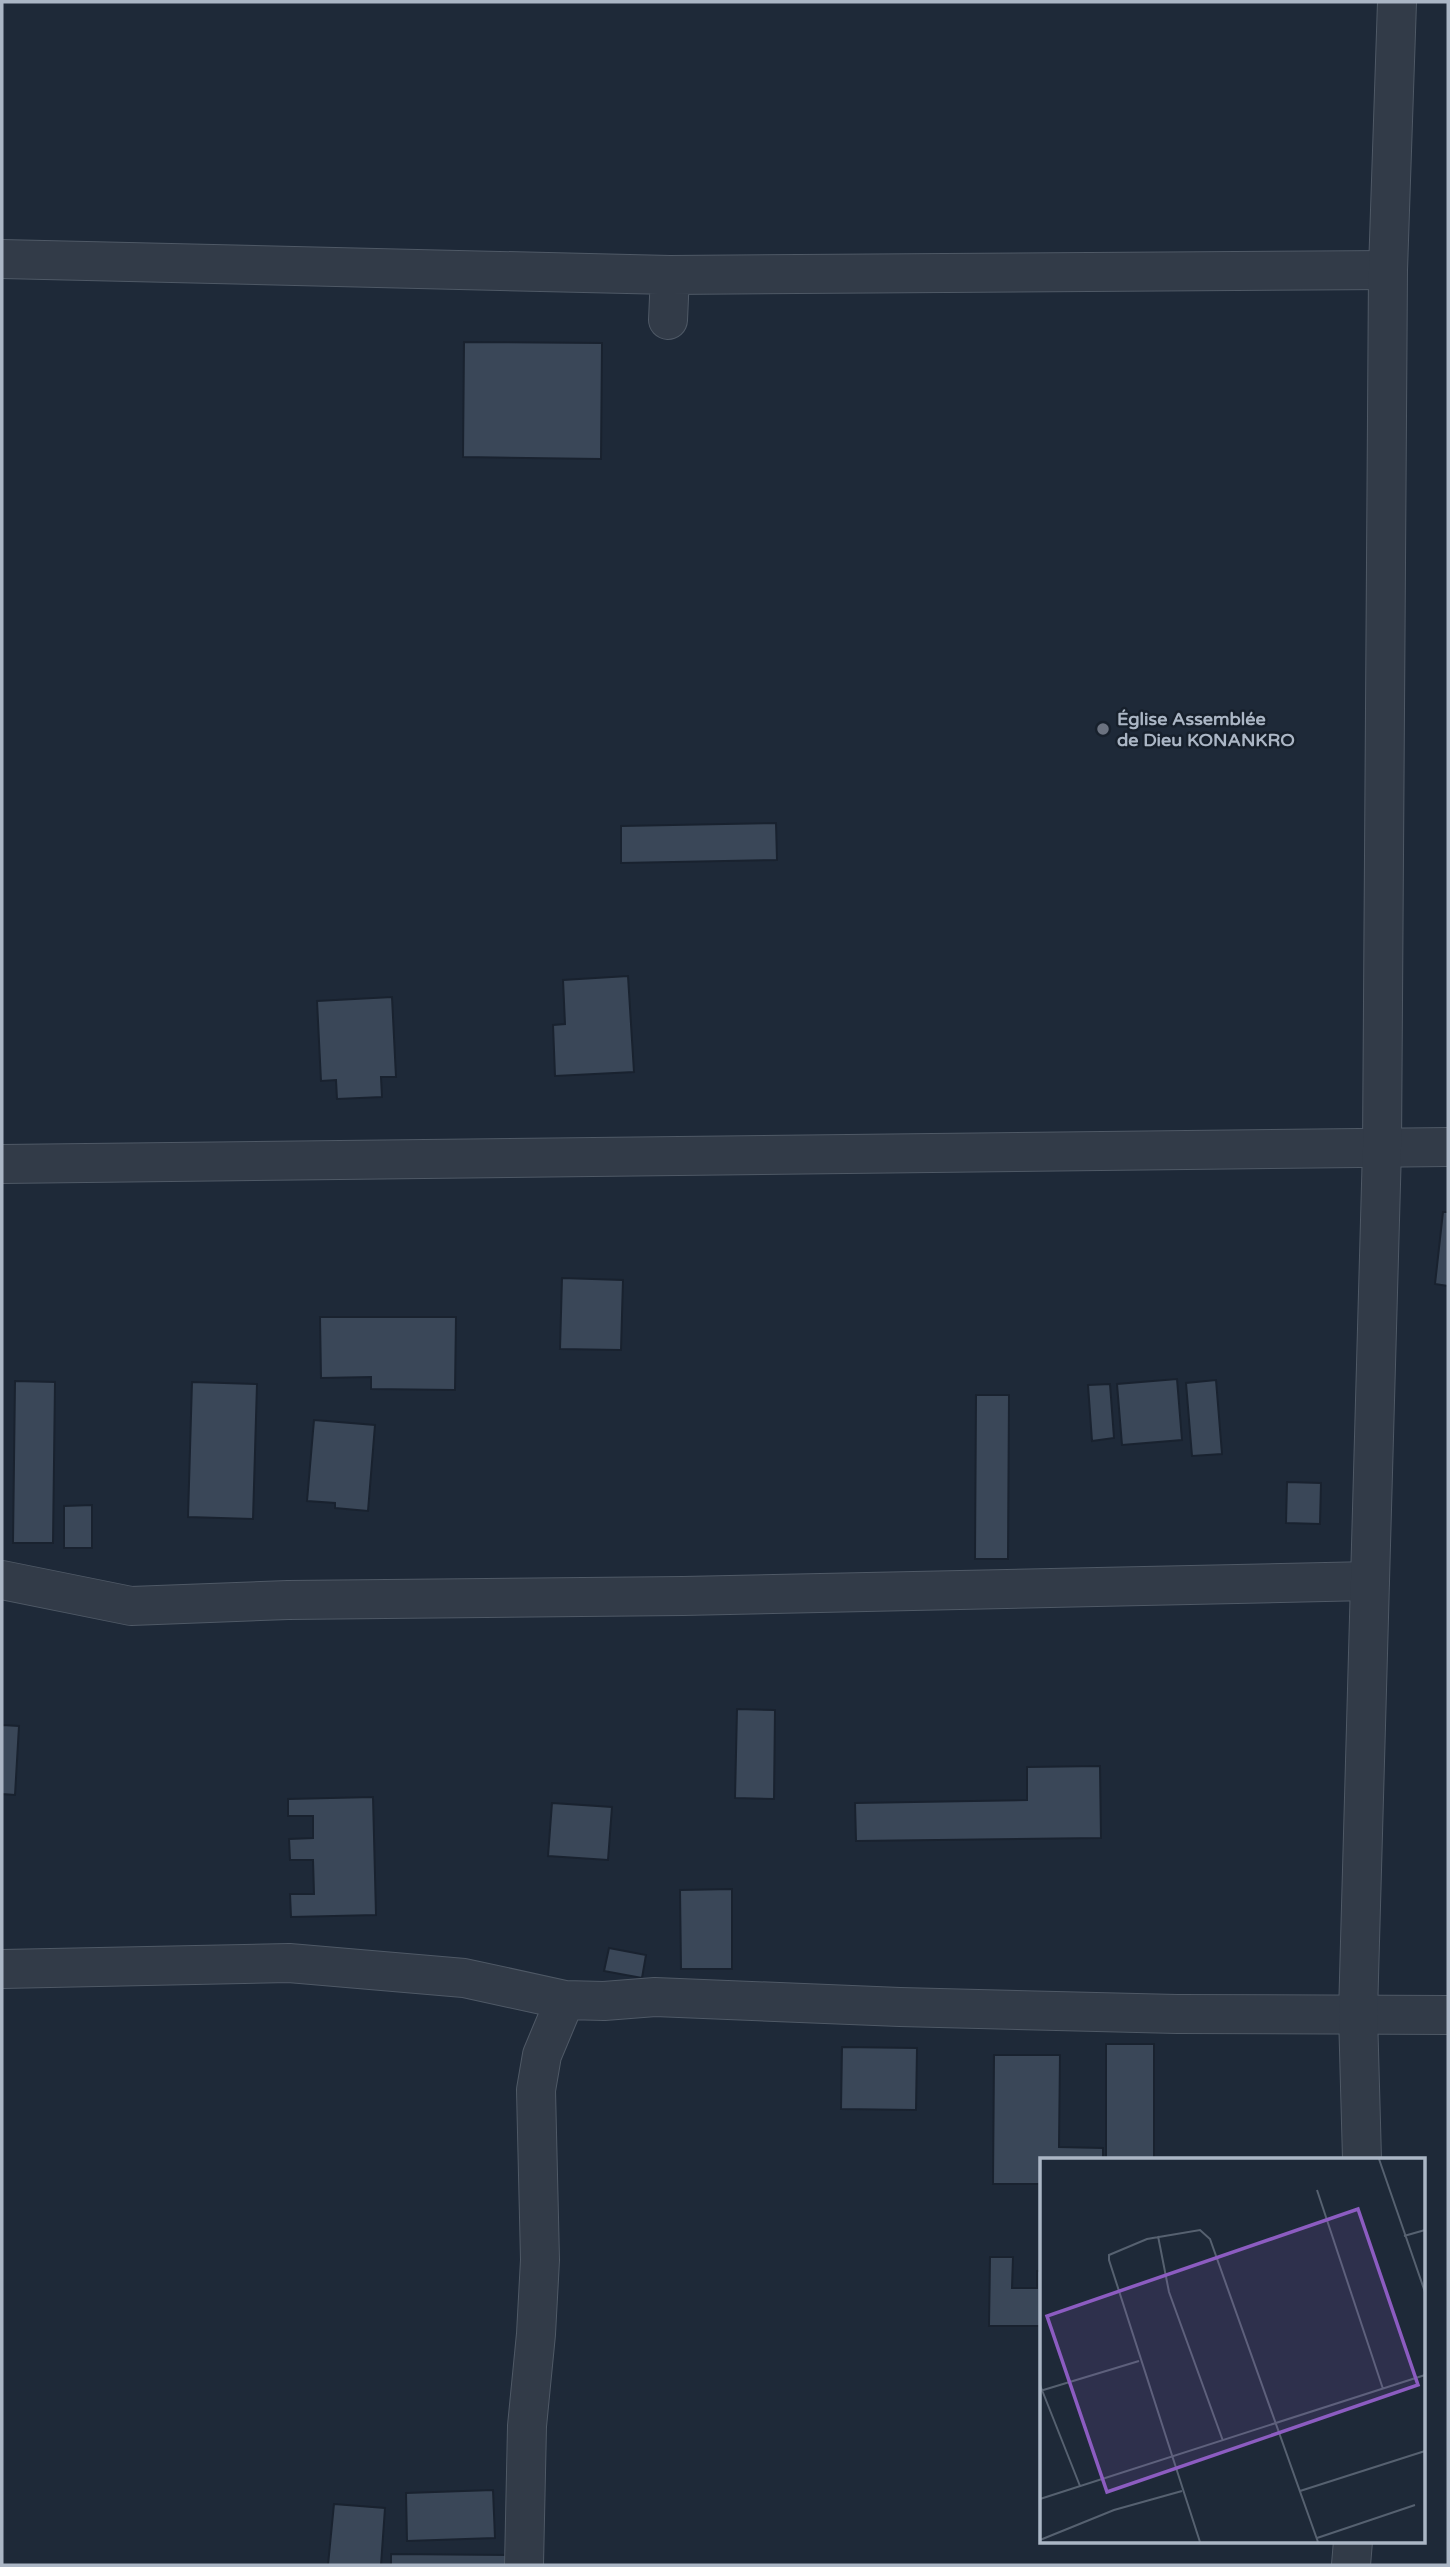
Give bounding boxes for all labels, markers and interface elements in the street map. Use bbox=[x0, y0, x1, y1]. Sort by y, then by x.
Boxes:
place label: Église Assemblée de Dieu KONANKRO bbox=[1117, 708, 1295, 751]
marker: Église Assemblée de Dieu KONANKRO bbox=[1095, 721, 1111, 737]
inset map bbox=[1040, 2158, 1426, 2542]

